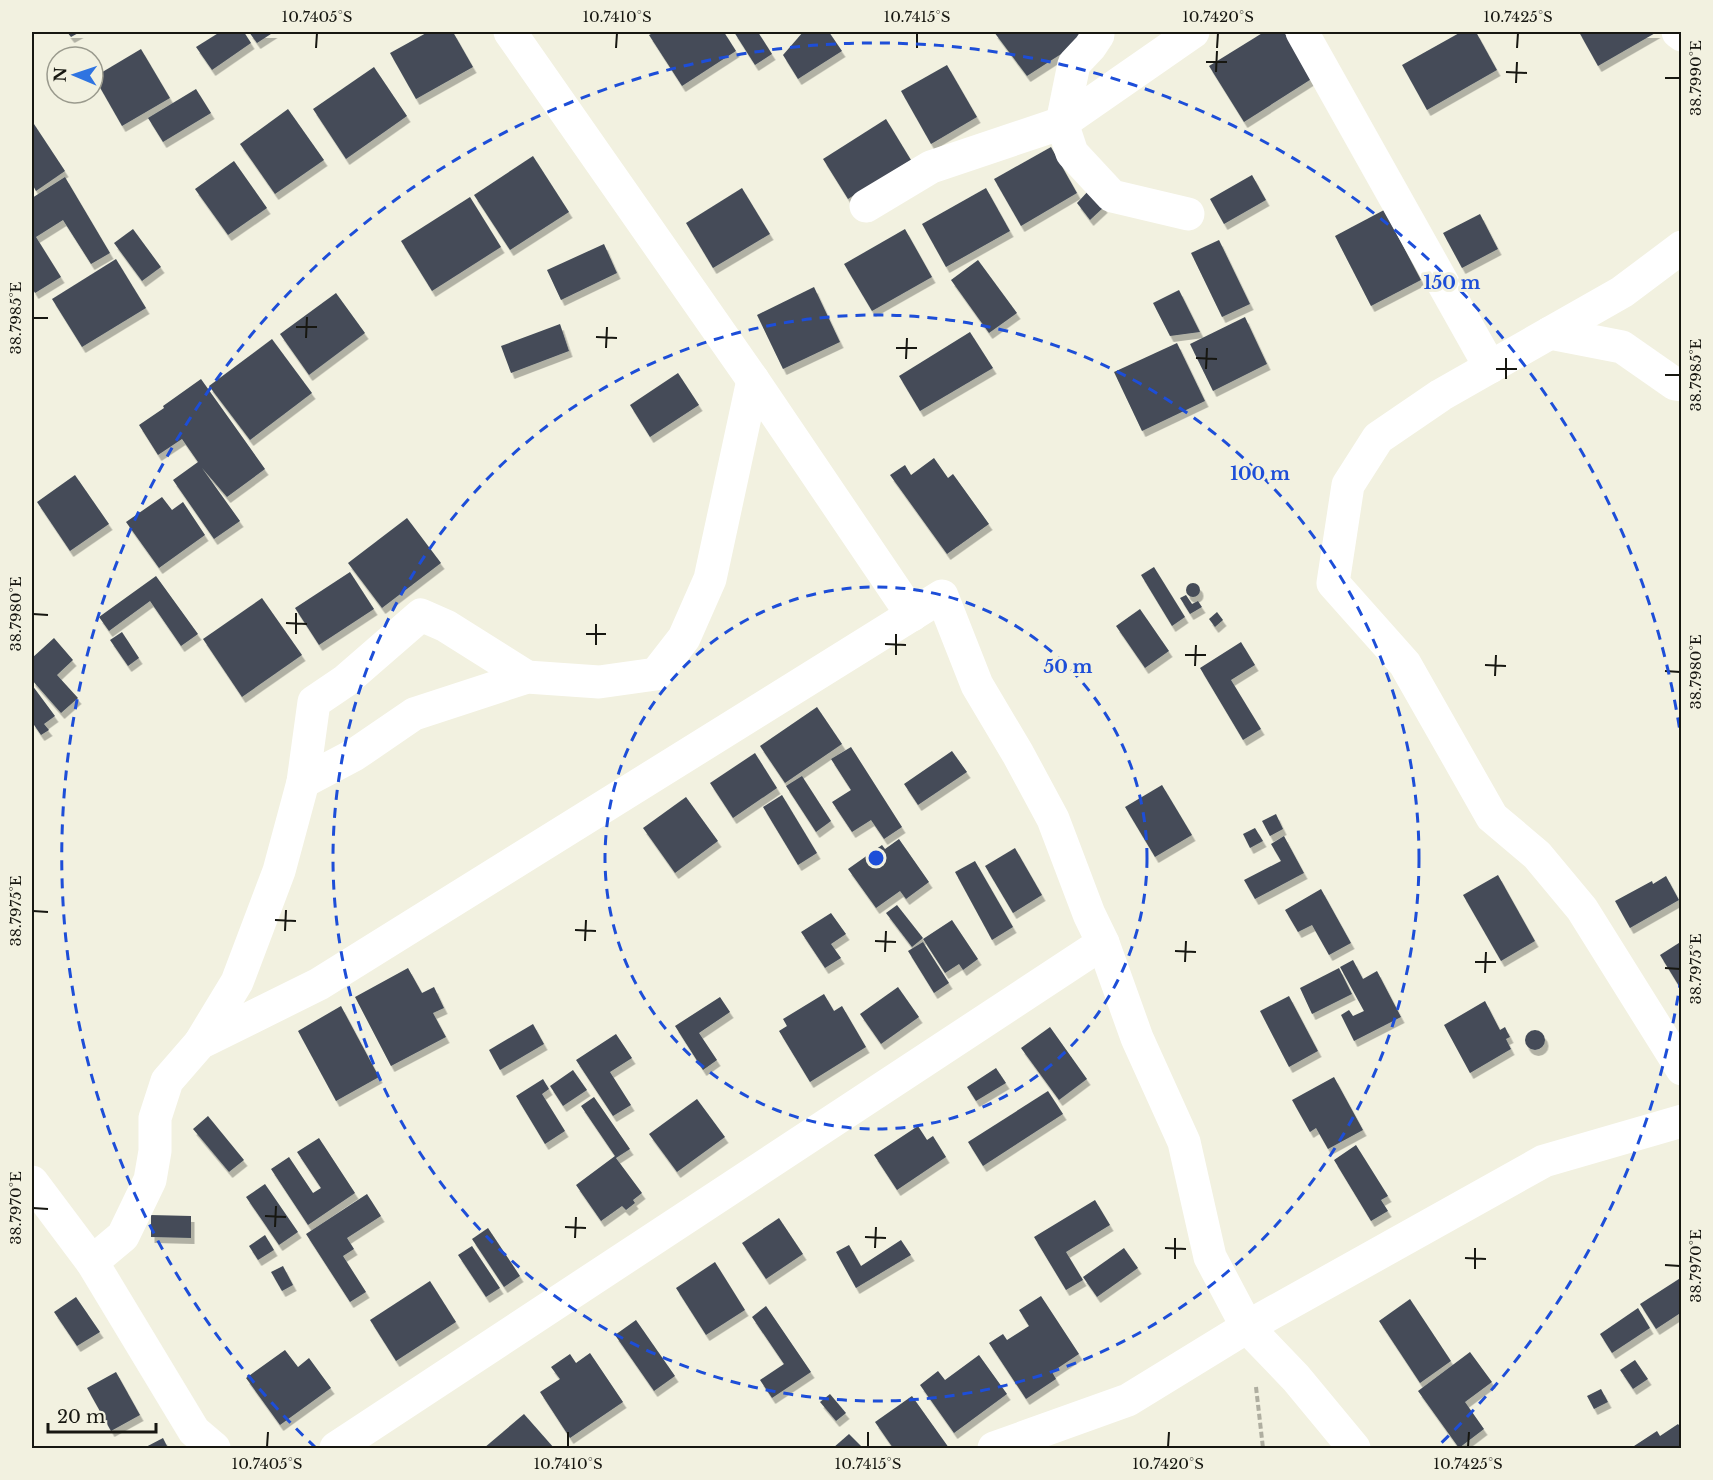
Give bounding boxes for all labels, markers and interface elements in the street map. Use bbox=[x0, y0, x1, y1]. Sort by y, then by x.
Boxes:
text: 10.7405°S bbox=[282, 7, 353, 26]
text: 10.7410°S bbox=[582, 7, 652, 26]
text: 10.7415°S bbox=[884, 7, 950, 26]
text: 10.7420°S bbox=[1182, 7, 1254, 26]
text: 10.7425°S bbox=[1483, 7, 1553, 26]
text: 38.7990°E bbox=[1686, 40, 1705, 116]
north arrow bbox=[45, 45, 105, 105]
text: N bbox=[50, 67, 70, 82]
text: 150 m bbox=[1424, 272, 1481, 294]
text: 38.7985°E bbox=[6, 281, 25, 355]
text: 38.7985°E bbox=[1686, 338, 1705, 412]
text: 100 m bbox=[1230, 463, 1290, 485]
text: 38.7980°E bbox=[6, 576, 25, 652]
text: 38.7980°E bbox=[1686, 634, 1705, 710]
text: 50 m bbox=[1044, 656, 1093, 678]
centre of rings bbox=[866, 848, 886, 868]
text: 38.7975°E bbox=[6, 875, 25, 947]
text: 38.7975°E bbox=[1686, 933, 1705, 1005]
text: 38.7970°E bbox=[6, 1171, 25, 1245]
text: 38.7970°E bbox=[1686, 1229, 1705, 1303]
scale bar bbox=[48, 1396, 156, 1434]
text: 20 m bbox=[57, 1406, 105, 1428]
text: 10.7405°S bbox=[232, 1454, 303, 1473]
text: 10.7410°S bbox=[533, 1454, 603, 1473]
text: 10.7415°S bbox=[835, 1454, 901, 1473]
text: 10.7420°S bbox=[1132, 1454, 1204, 1473]
text: 10.7425°S bbox=[1433, 1454, 1503, 1473]

